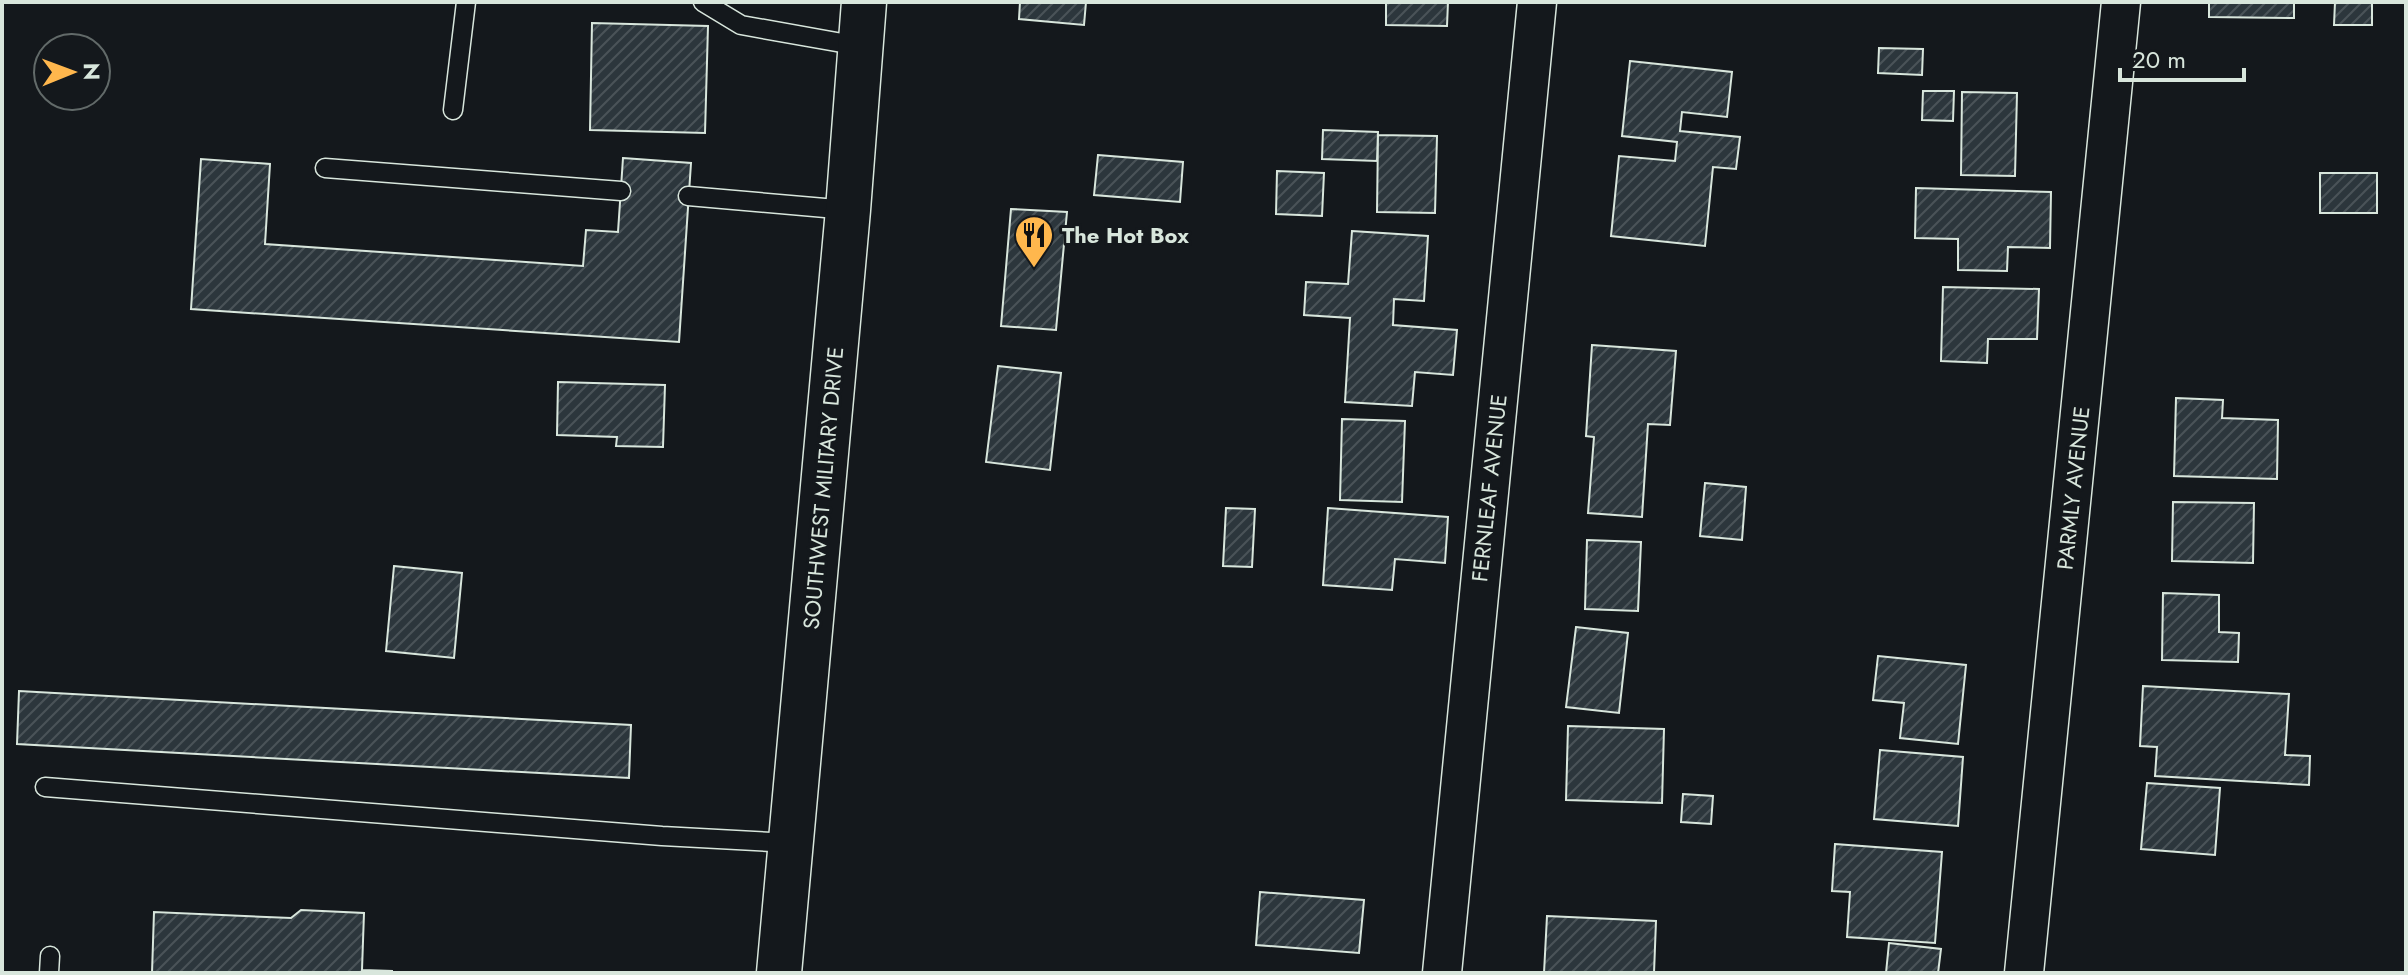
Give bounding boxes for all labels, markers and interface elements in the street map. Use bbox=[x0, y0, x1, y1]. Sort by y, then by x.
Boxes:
north arrow bbox=[32, 32, 112, 112]
scale bar bbox=[2120, 32, 2244, 82]
text: 20 m bbox=[2132, 42, 2186, 77]
text: N bbox=[76, 63, 108, 81]
restaurant icon: The Hot Box bbox=[1013, 214, 1055, 269]
place label: The Hot Box bbox=[1062, 219, 1189, 251]
street label: SOUTHWEST MILITARY DRIVE bbox=[795, 345, 851, 631]
street label: FERNLEAF AVENUE bbox=[1463, 393, 1515, 583]
street label: PARMLY AVENUE bbox=[2048, 405, 2098, 571]

